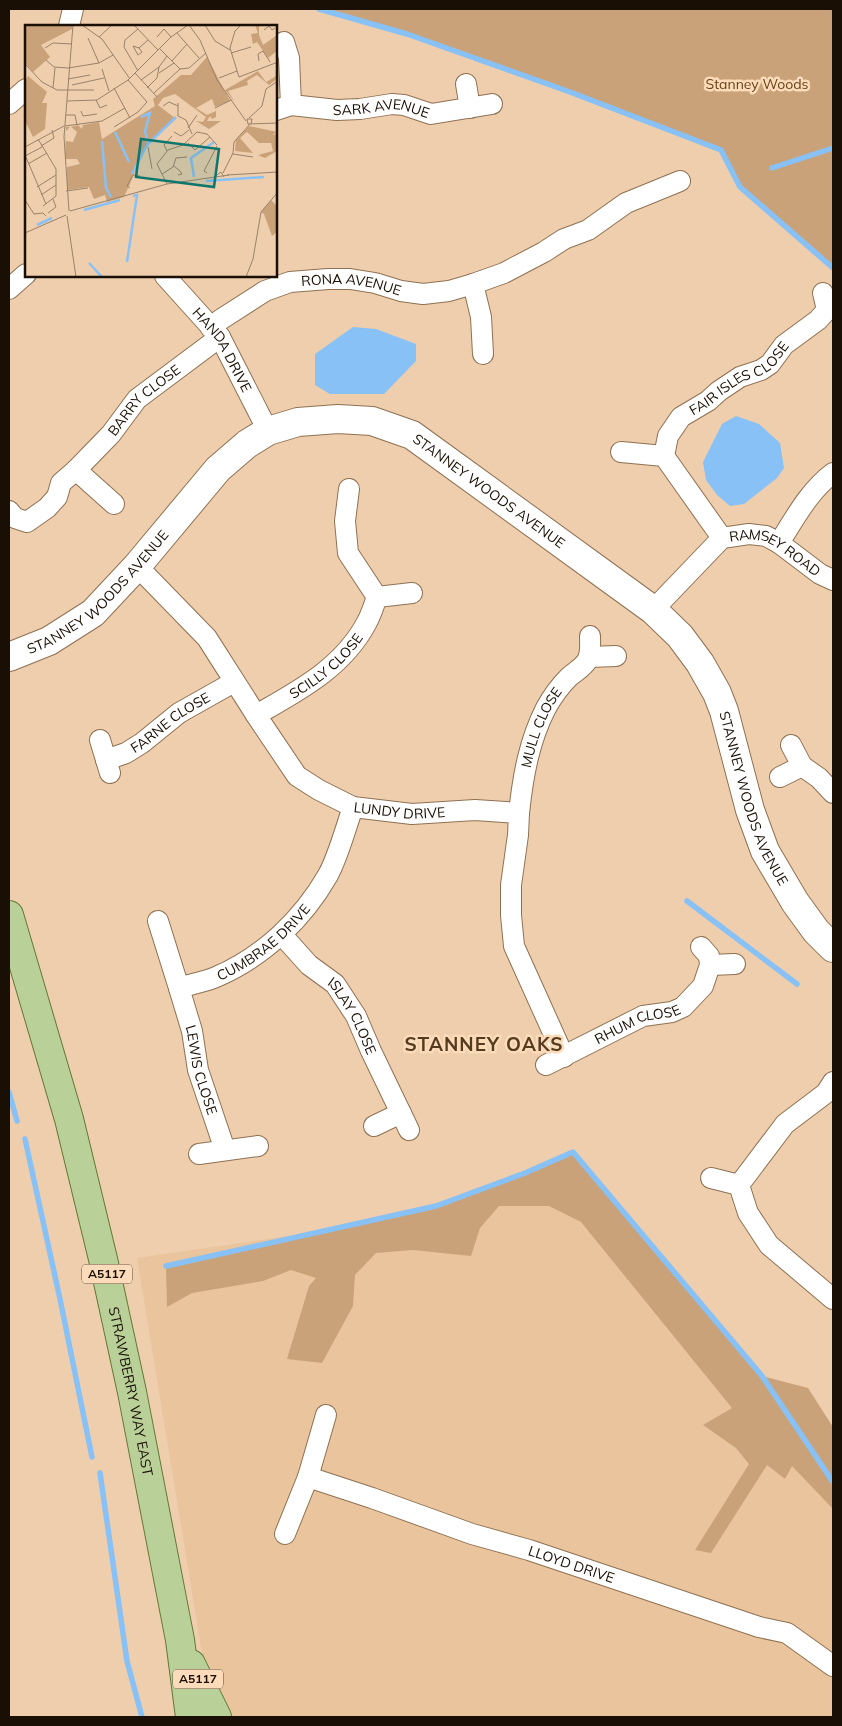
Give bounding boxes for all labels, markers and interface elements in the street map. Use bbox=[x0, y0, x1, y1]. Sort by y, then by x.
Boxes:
inset map bbox=[25, 25, 278, 278]
park label: Stanney Woods bbox=[705, 75, 809, 93]
street label: SARK AVENUE bbox=[332, 95, 432, 122]
street label: RONA AVENUE bbox=[300, 269, 404, 300]
street label: HANDA DRIVE bbox=[189, 304, 256, 395]
street label: FAIR ISLES CLOSE bbox=[686, 338, 793, 419]
street label: BARRY CLOSE bbox=[104, 361, 184, 439]
street label: STANNEY WOODS AVENUE bbox=[409, 430, 569, 552]
street label: RAMSEY ROAD bbox=[728, 525, 824, 580]
street label: STANNEY WOODS AVENUE bbox=[24, 526, 172, 658]
street label: SCILLY CLOSE bbox=[286, 630, 367, 703]
street label: MULL CLOSE bbox=[517, 684, 566, 769]
street label: FARNE CLOSE bbox=[127, 688, 213, 757]
street label: STANNEY WOODS AVENUE bbox=[715, 709, 792, 889]
street label: LUNDY DRIVE bbox=[353, 798, 446, 823]
street label: CUMBRAE DRIVE bbox=[214, 900, 314, 985]
street label: ISLAY CLOSE bbox=[324, 973, 380, 1057]
street label: RHUM CLOSE bbox=[592, 1000, 683, 1048]
street label: LEWIS CLOSE bbox=[182, 1023, 221, 1117]
district label: STANNEY OAKS bbox=[405, 1032, 564, 1056]
road number: A5117 bbox=[82, 1264, 132, 1284]
street label: STRAWBERRY WAY EAST bbox=[105, 1305, 157, 1478]
street label: LLOYD DRIVE bbox=[526, 1541, 617, 1587]
road number: A5117 bbox=[173, 1670, 223, 1688]

